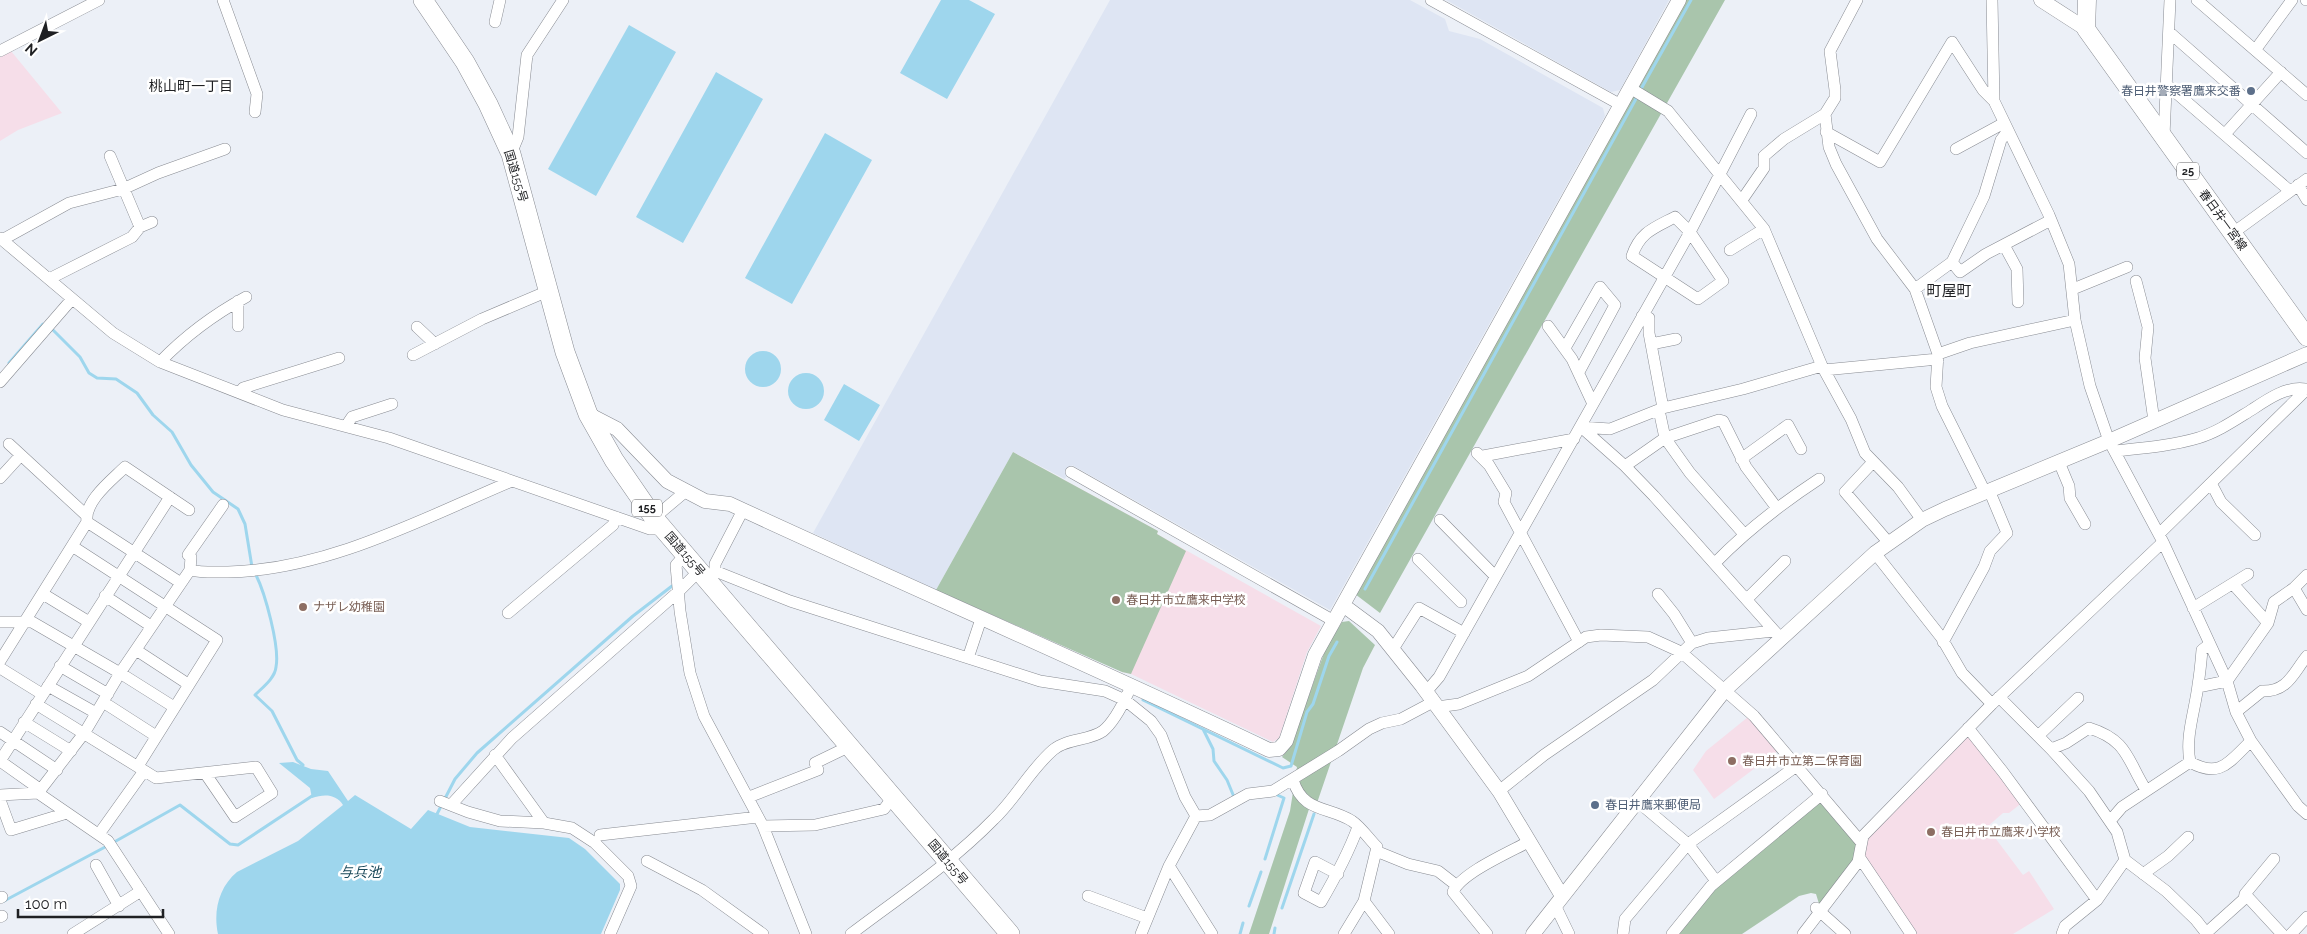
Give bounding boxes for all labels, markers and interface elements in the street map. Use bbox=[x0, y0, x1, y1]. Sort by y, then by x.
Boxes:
north arrow bbox=[15, 15, 65, 65]
text: N bbox=[22, 40, 41, 59]
district label: 桃山町一丁目 bbox=[149, 78, 233, 94]
place label: 春日井警察署鷹来交番 bbox=[2121, 84, 2241, 98]
marker: 春日井警察署鷹来交番 bbox=[2245, 85, 2257, 97]
street label: 国道155号 bbox=[501, 148, 531, 204]
road number: 25 bbox=[2177, 162, 2199, 180]
street label: 春日井一宮線 bbox=[2196, 187, 2250, 253]
district label: 町屋町 bbox=[1926, 282, 1972, 300]
road number: 155 bbox=[632, 499, 662, 516]
street label: 国道155号 bbox=[662, 529, 708, 579]
place label: 春日井市立鷹来中学校 bbox=[1126, 593, 1246, 607]
marker: 春日井市立鷹来中学校 bbox=[1110, 594, 1122, 606]
place label: ナザレ幼稚園 bbox=[313, 600, 385, 614]
marker: ナザレ幼稚園 bbox=[297, 601, 309, 613]
place label: 春日井市立第二保育園 bbox=[1742, 754, 1862, 768]
marker: 春日井市立第二保育園 bbox=[1726, 755, 1738, 767]
place label: 春日井鷹来郵便局 bbox=[1605, 798, 1701, 812]
marker: 春日井鷹来郵便局 bbox=[1589, 799, 1601, 811]
place label: 春日井市立鷹来小学校 bbox=[1941, 825, 2061, 839]
marker: 春日井市立鷹来小学校 bbox=[1925, 826, 1937, 838]
street label: 国道155号 bbox=[925, 837, 971, 887]
water label: 与兵池 bbox=[339, 864, 383, 880]
scale bar bbox=[18, 886, 162, 918]
text: 100 m bbox=[25, 895, 67, 913]

